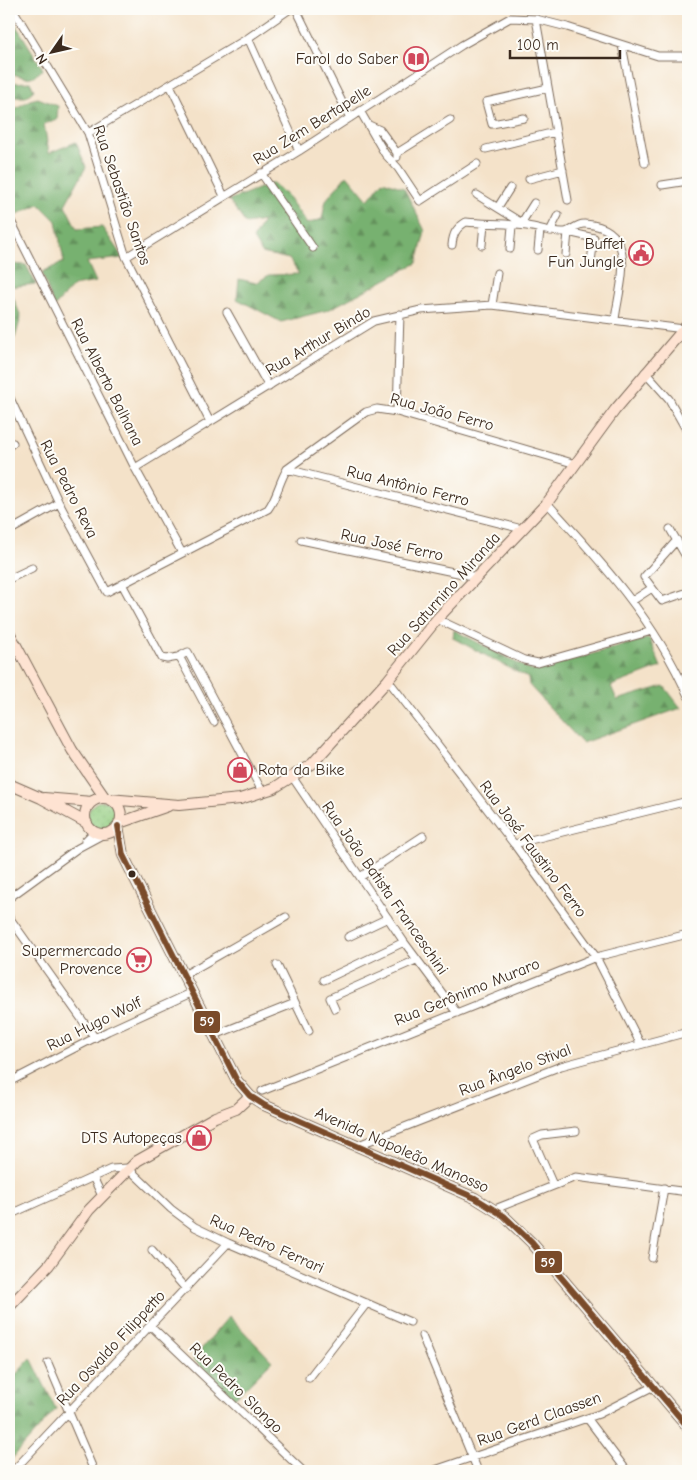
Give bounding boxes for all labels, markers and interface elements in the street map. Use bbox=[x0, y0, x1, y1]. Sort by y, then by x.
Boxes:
north arrow bbox=[28, 28, 78, 78]
scale bar bbox=[510, 28, 620, 60]
text: 100 m bbox=[517, 36, 559, 54]
library icon: Farol do Saber bbox=[403, 46, 429, 72]
text: N bbox=[32, 50, 51, 68]
place label: Farol do Saber bbox=[296, 50, 399, 68]
street label: Rua Zem Bertapelle bbox=[250, 81, 374, 169]
street label: Rua Sebastião Santos bbox=[90, 123, 155, 268]
place label: Buffet Fun Jungle bbox=[548, 235, 624, 271]
public building icon: Buffet Fun Jungle bbox=[628, 240, 654, 266]
street label: Rua Arthur Bindo bbox=[262, 303, 374, 379]
street label: Rua Alberto Balhana bbox=[67, 315, 147, 449]
street label: Rua João Ferro bbox=[388, 390, 496, 434]
street label: Rua Pedro Reva bbox=[36, 437, 102, 541]
street label: Rua Antônio Ferro bbox=[345, 462, 471, 510]
street label: Rua José Ferro bbox=[339, 525, 445, 565]
street label: Rua Saturnino Miranda bbox=[384, 529, 504, 659]
shop icon: Rota da Bike bbox=[227, 757, 253, 783]
place label: Rota da Bike bbox=[258, 761, 344, 779]
street label: Rua José Faustino Ferro bbox=[476, 777, 590, 921]
street label: Rua João Batista Franceschini bbox=[318, 798, 452, 978]
unlabelled marker bbox=[127, 869, 137, 879]
place label: Supermercado Provence bbox=[22, 942, 122, 978]
supermarket icon: Supermercado Provence bbox=[126, 947, 152, 973]
street label: Rua Gerônimo Muraro bbox=[392, 955, 542, 1029]
street label: Rua Hugo Wolf bbox=[44, 993, 146, 1055]
line badge: 59 bbox=[193, 1010, 221, 1034]
text: 59 bbox=[200, 1013, 214, 1030]
street label: Rua Ângelo Stival bbox=[456, 1039, 574, 1100]
street label: Avenida Napoleão Manosso bbox=[312, 1104, 492, 1196]
shop icon: DTS Autopeças bbox=[186, 1125, 212, 1151]
place label: DTS Autopeças bbox=[81, 1129, 182, 1147]
street label: Rua Pedro Ferrari bbox=[207, 1211, 327, 1277]
line badge: 59 bbox=[534, 1250, 563, 1274]
text: 59 bbox=[541, 1254, 555, 1271]
street label: Rua Osvaldo Filippetto bbox=[53, 1287, 169, 1409]
street label: Rua Pedro Slongo bbox=[186, 1339, 286, 1437]
street label: Rua Gerd Claassen bbox=[475, 1388, 603, 1450]

